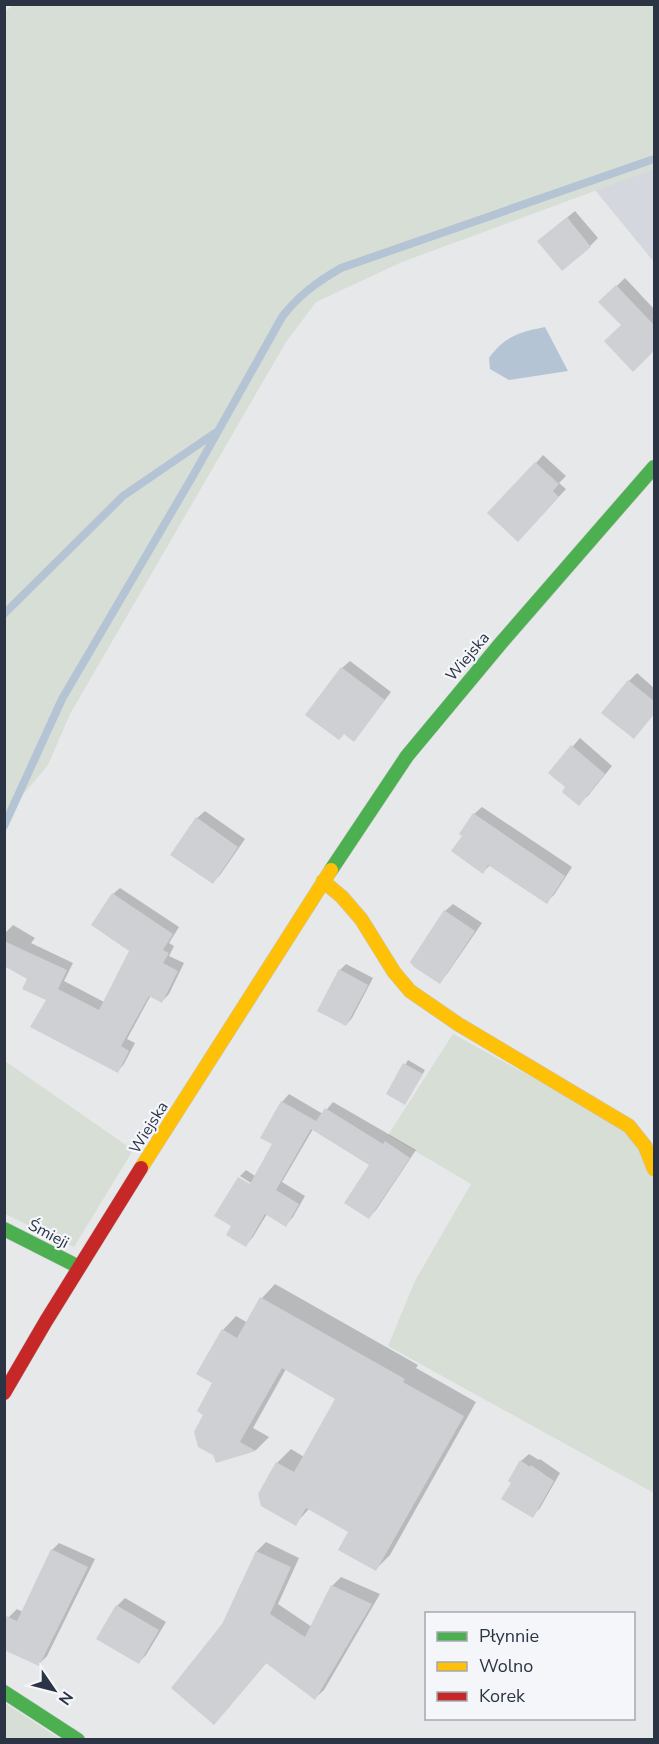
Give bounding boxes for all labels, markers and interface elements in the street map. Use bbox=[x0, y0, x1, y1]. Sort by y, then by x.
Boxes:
street label: Wiejska bbox=[441, 627, 495, 686]
street label: Wiejska bbox=[124, 1097, 173, 1158]
street label: Śmieji bbox=[24, 1214, 73, 1254]
legend bbox=[425, 1612, 635, 1720]
text: Płynnie bbox=[479, 1624, 539, 1648]
text: Wolno bbox=[479, 1654, 533, 1678]
north arrow bbox=[24, 1660, 84, 1720]
text: Korek bbox=[479, 1684, 526, 1708]
text: N bbox=[53, 1687, 78, 1709]

